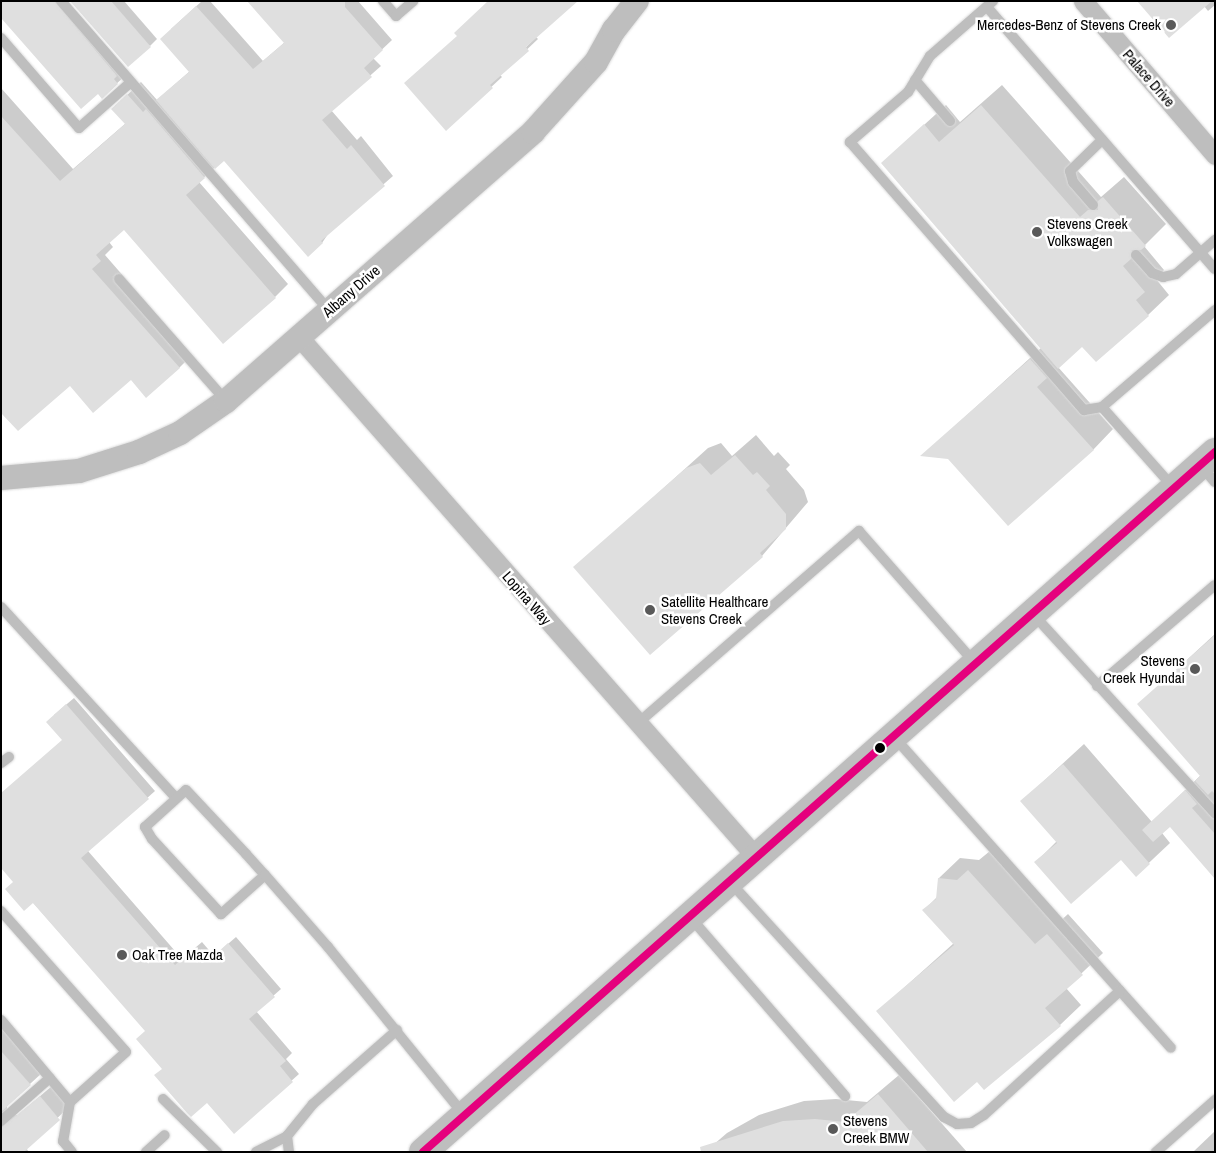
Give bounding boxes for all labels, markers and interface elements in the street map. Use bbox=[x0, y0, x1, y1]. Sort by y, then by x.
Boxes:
place label: Mercedes-Benz of Stevens Creek bbox=[977, 16, 1161, 34]
marker: Mercedes-Benz of Stevens Creek bbox=[1165, 19, 1177, 31]
street label: Palace Drive bbox=[1119, 46, 1179, 110]
place label: Stevens Creek Volkswagen bbox=[1047, 214, 1128, 249]
marker: Stevens Creek Volkswagen bbox=[1031, 226, 1043, 238]
street label: Albany Drive bbox=[319, 261, 383, 321]
street label: Lopina Way bbox=[499, 567, 555, 629]
place label: Satellite Healthcare Stevens Creek bbox=[661, 592, 768, 627]
marker: Satellite Healthcare Stevens Creek bbox=[643, 603, 657, 617]
place label: Stevens Creek Hyundai bbox=[1103, 651, 1185, 686]
marker: Stevens Creek Hyundai bbox=[1189, 663, 1201, 675]
unlabelled marker bbox=[875, 743, 885, 753]
place label: Oak Tree Mazda bbox=[132, 946, 223, 964]
marker: Oak Tree Mazda bbox=[116, 949, 128, 961]
place label: Stevens Creek BMW bbox=[843, 1111, 909, 1146]
marker: Stevens Creek BMW bbox=[827, 1123, 839, 1135]

